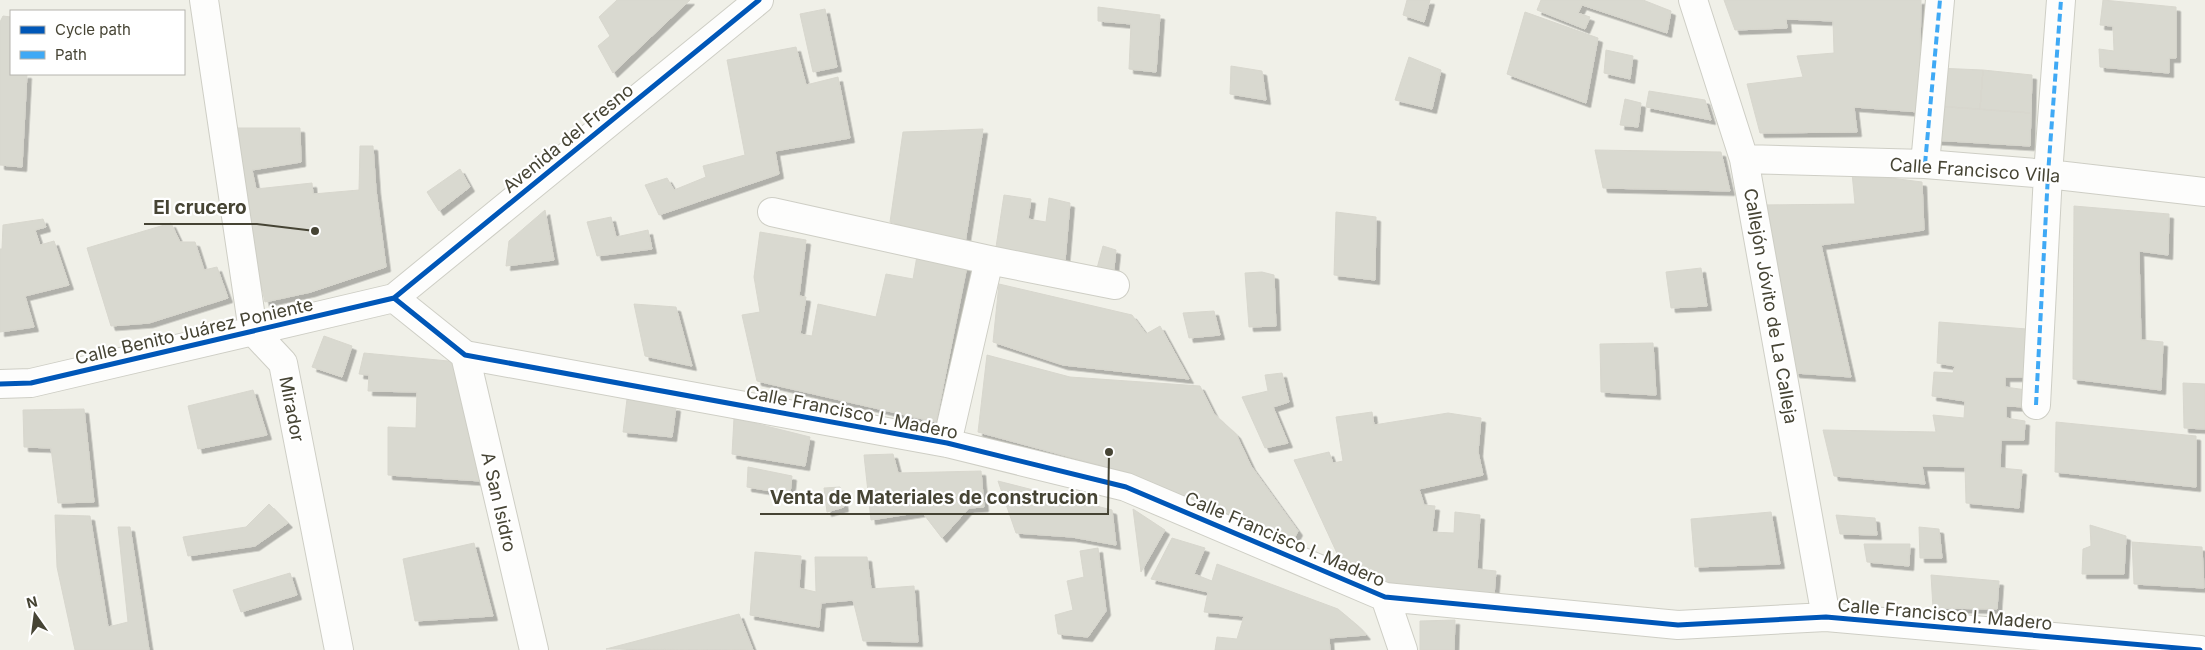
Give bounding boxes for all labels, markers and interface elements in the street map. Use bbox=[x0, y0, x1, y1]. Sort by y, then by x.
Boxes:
legend bbox=[10, 10, 185, 75]
text: Cycle path bbox=[55, 20, 131, 39]
text: Path bbox=[55, 45, 87, 64]
street label: Avenida del Fresno bbox=[499, 79, 637, 197]
street label: Calle Francisco Villa bbox=[1889, 154, 2061, 186]
street label: Callejón Jóvito de La Calleja bbox=[1740, 187, 1802, 425]
callout: El crucero bbox=[144, 190, 257, 224]
text: El crucero bbox=[153, 196, 247, 219]
street label: Calle Benito Juárez Poniente bbox=[73, 293, 315, 369]
street label: Mirador bbox=[275, 375, 309, 444]
street label: Calle Francisco I. Madero bbox=[744, 381, 960, 443]
street label: A San Isidro bbox=[477, 450, 521, 554]
callout: Venta de Materiales de construcion bbox=[760, 480, 1108, 514]
text: Venta de Materiales de construcion bbox=[770, 486, 1098, 509]
street label: Calle Francisco I. Madero bbox=[1182, 487, 1388, 591]
north arrow bbox=[10, 590, 60, 640]
text: N bbox=[25, 592, 39, 611]
street label: Calle Francisco I. Madero bbox=[1837, 594, 2053, 634]

